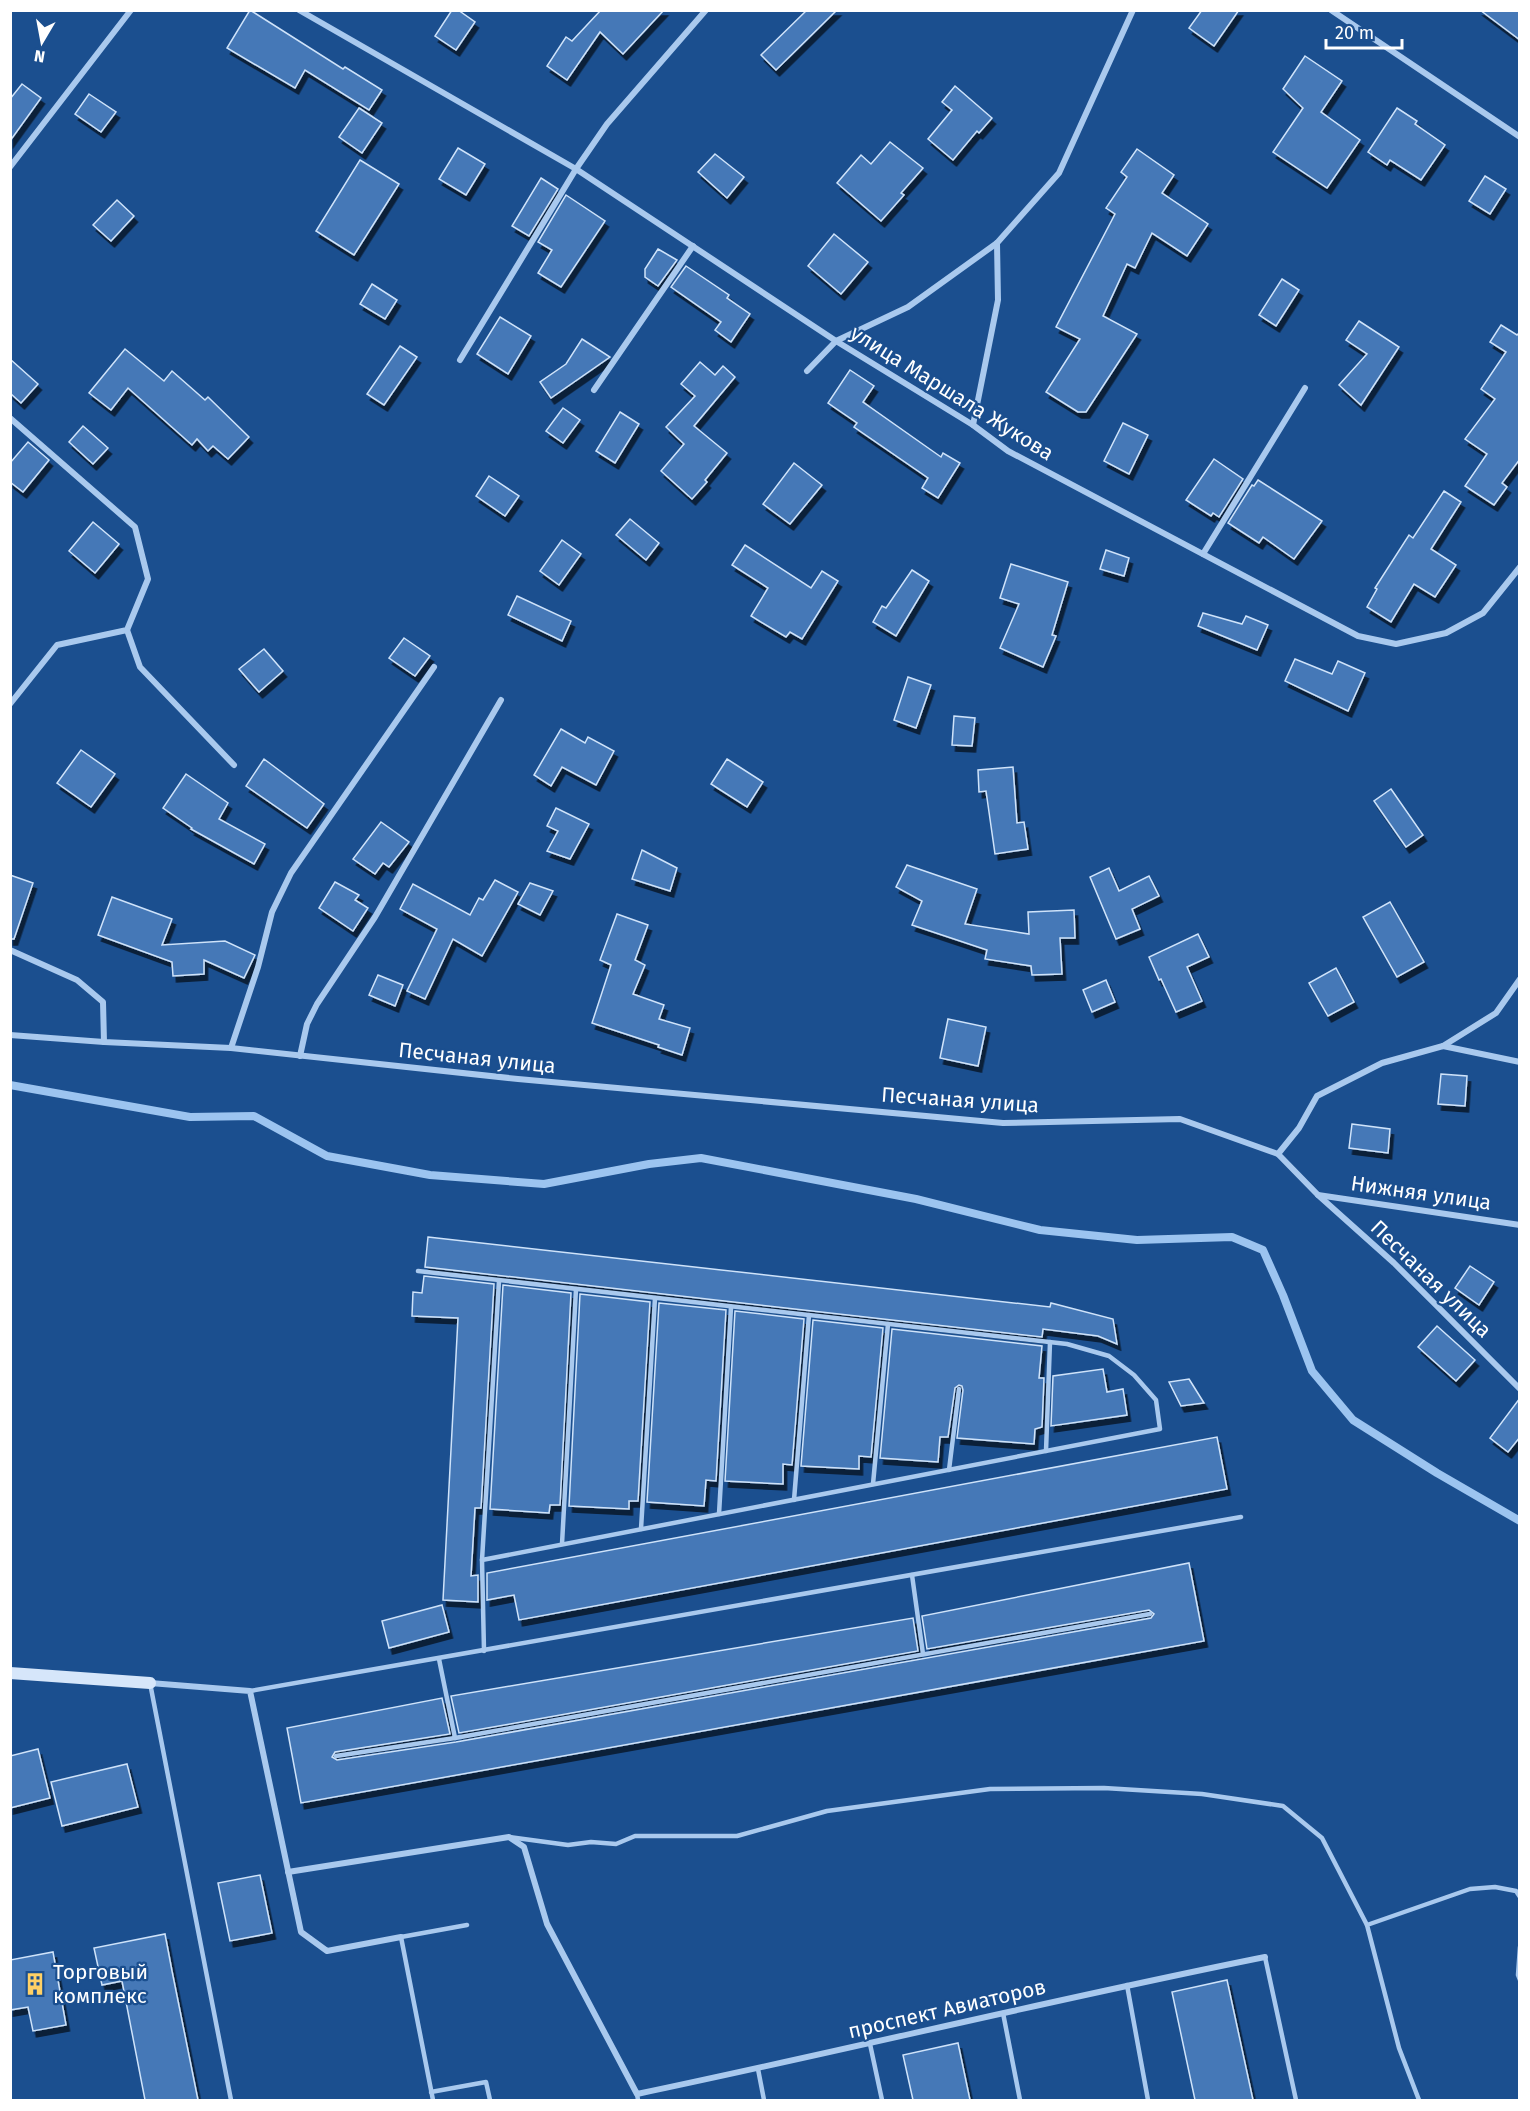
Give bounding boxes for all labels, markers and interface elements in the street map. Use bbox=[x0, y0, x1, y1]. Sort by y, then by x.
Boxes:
north arrow bbox=[12, 12, 72, 72]
scale bar bbox=[1326, 12, 1402, 50]
text: 20 m bbox=[1335, 22, 1374, 44]
text: N bbox=[33, 46, 46, 67]
street label: улица Маршала Жукова bbox=[845, 320, 1059, 466]
street label: Песчаная улица bbox=[397, 1037, 557, 1079]
street label: Песчаная улица bbox=[880, 1082, 1040, 1118]
street label: Нижняя улица bbox=[1349, 1170, 1493, 1216]
street label: Песчаная улица bbox=[1365, 1215, 1497, 1343]
place label: Торговый комплекс bbox=[53, 1959, 148, 2009]
building icon: Торговый комплекс bbox=[22, 1971, 48, 1997]
street label: проспект Авиаторов bbox=[846, 1974, 1048, 2044]

